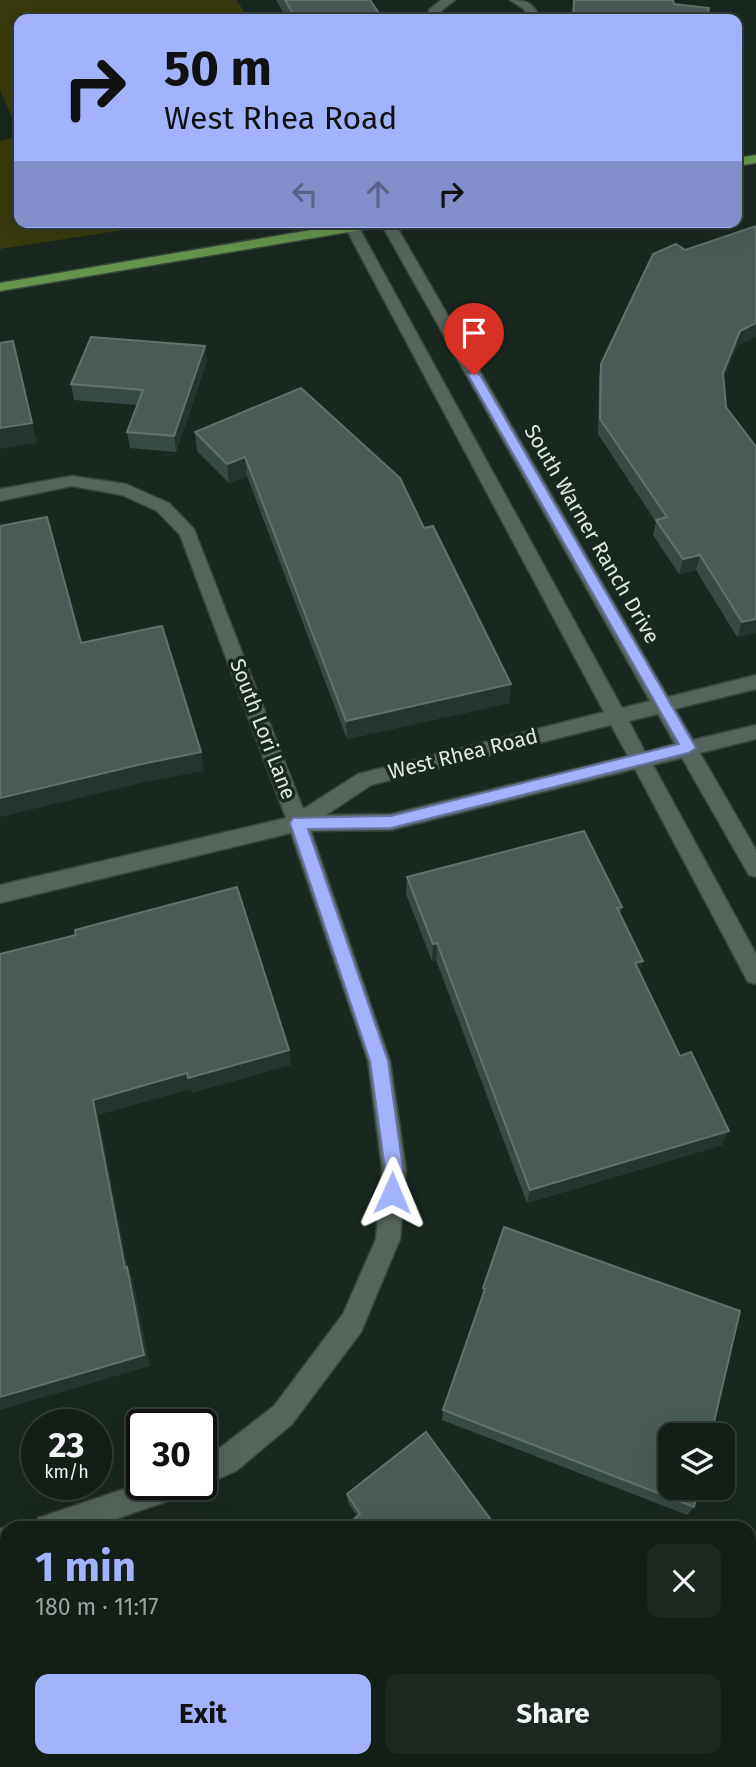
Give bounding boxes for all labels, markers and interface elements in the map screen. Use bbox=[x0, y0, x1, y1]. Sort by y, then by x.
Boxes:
text: 50 m bbox=[164, 39, 272, 98]
icon: right bbox=[49, 42, 140, 133]
text: West Rhea Road bbox=[164, 99, 397, 137]
icon: left bbox=[286, 175, 324, 213]
icon: ahead bbox=[359, 175, 397, 213]
icon: right bbox=[432, 175, 470, 213]
pin bbox=[444, 303, 504, 375]
icon: arrive bbox=[455, 314, 493, 352]
street label: South Warner Ranch Drive bbox=[519, 420, 665, 648]
street label: South Lori Lane bbox=[224, 655, 302, 803]
street label: West Rhea Road bbox=[386, 723, 540, 785]
position arrow bbox=[355, 1156, 429, 1230]
speed limit sign: 30 bbox=[126, 1409, 217, 1500]
map controls bbox=[658, 1423, 735, 1500]
button: layers bbox=[658, 1423, 735, 1500]
text: 23 bbox=[48, 1424, 85, 1466]
text: km/h bbox=[44, 1461, 89, 1483]
text: 1 min bbox=[35, 1542, 136, 1592]
button: close bbox=[647, 1544, 721, 1618]
text: 180 m · 11:17 bbox=[35, 1593, 158, 1621]
button: Exit bbox=[35, 1674, 371, 1754]
button: Share bbox=[385, 1674, 721, 1754]

